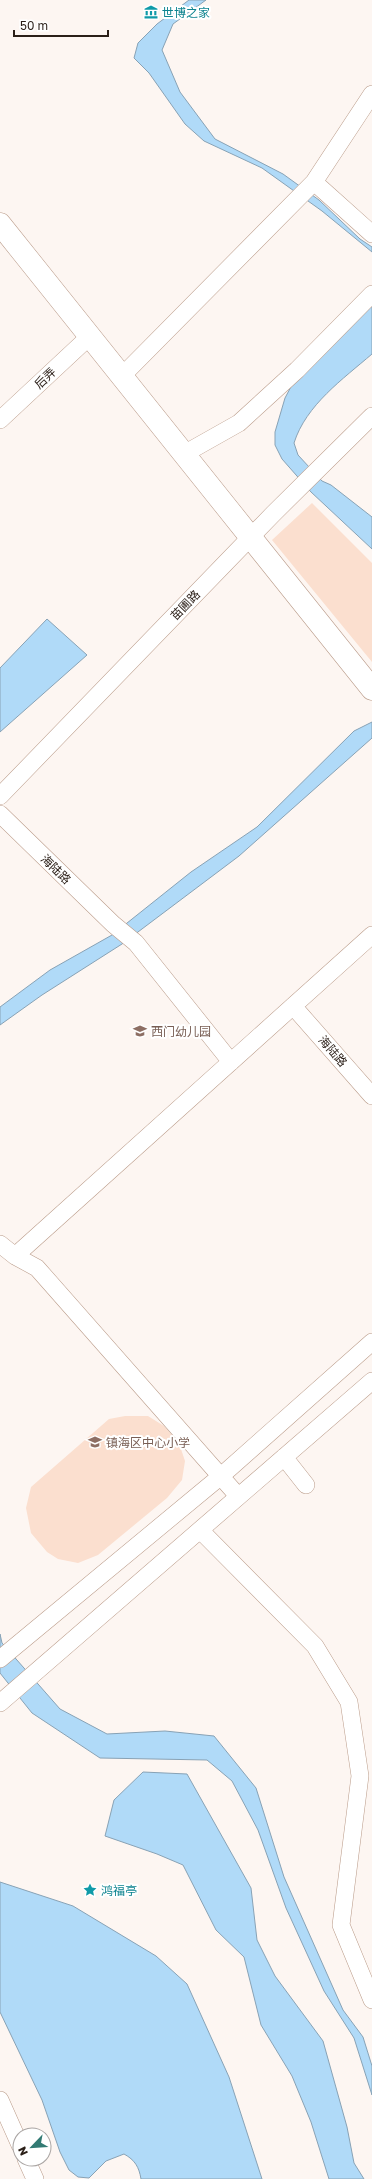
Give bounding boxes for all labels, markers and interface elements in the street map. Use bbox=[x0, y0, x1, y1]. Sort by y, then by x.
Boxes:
museum icon: 世博之家 bbox=[143, 4, 159, 20]
place label: 世博之家 bbox=[162, 5, 210, 20]
scale bar bbox=[14, 12, 108, 38]
text: 50 m bbox=[20, 18, 48, 33]
street label: 后弄 bbox=[31, 364, 59, 392]
street label: 苗圃路 bbox=[167, 587, 203, 623]
street label: 海陆路 bbox=[38, 851, 74, 887]
school or university icon: 西门幼儿园 bbox=[132, 1023, 148, 1039]
place label: 西门幼儿园 bbox=[151, 1024, 211, 1039]
street label: 海陆路 bbox=[316, 1032, 350, 1070]
school or university icon: 镇海区中心小学 bbox=[87, 1434, 103, 1450]
place label: 镇海区中心小学 bbox=[106, 1435, 190, 1450]
place icon: 鸿福亭 bbox=[82, 1882, 98, 1898]
place label: 鸿福亭 bbox=[101, 1883, 137, 1898]
north arrow bbox=[12, 2127, 52, 2167]
text: N bbox=[15, 2145, 30, 2158]

